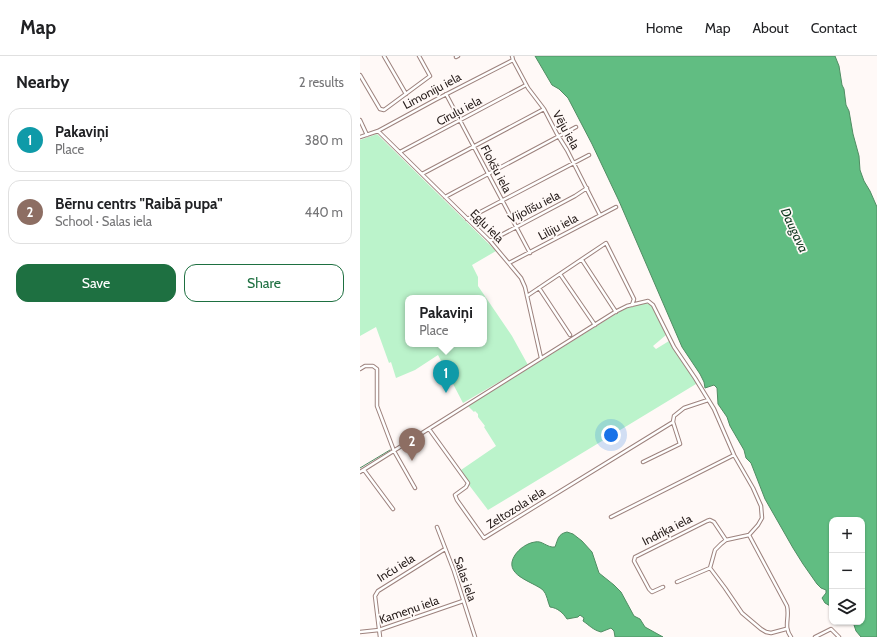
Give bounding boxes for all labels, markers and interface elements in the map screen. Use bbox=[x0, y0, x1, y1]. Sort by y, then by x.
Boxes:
text: Map bbox=[20, 16, 56, 39]
text: Home bbox=[646, 19, 683, 37]
text: Map bbox=[705, 19, 730, 37]
text: About bbox=[752, 19, 789, 37]
text: Contact bbox=[811, 19, 857, 37]
street label: Limoniju iela bbox=[400, 69, 464, 112]
text: Nearby bbox=[16, 72, 69, 92]
text: 2 results bbox=[299, 74, 344, 90]
street label: Cīruļu iela bbox=[434, 92, 485, 130]
street label: Vēju iela bbox=[550, 108, 583, 152]
text: Pakaviņi bbox=[55, 123, 109, 141]
text: 1 bbox=[28, 132, 32, 148]
text: 380 m bbox=[305, 132, 343, 148]
text: Place bbox=[55, 141, 84, 157]
street label: Flokšu iela bbox=[478, 142, 515, 196]
street label: Vijolīšu iela bbox=[505, 187, 562, 226]
text: Bērnu centrs "Raibā pupa" bbox=[55, 195, 222, 213]
text: 2 bbox=[27, 204, 33, 220]
text: 440 m bbox=[305, 204, 343, 220]
water label: Daugava bbox=[778, 205, 812, 255]
street label: Egļu iela bbox=[467, 206, 508, 247]
street label: Liliju iela bbox=[535, 210, 580, 243]
text: School · Salas iela bbox=[55, 213, 152, 229]
button: Save bbox=[16, 264, 176, 302]
button: Share bbox=[184, 264, 344, 302]
popup bbox=[405, 295, 487, 347]
text: Pakaviņi bbox=[419, 304, 473, 322]
text: Place bbox=[419, 322, 448, 338]
pin: 1 bbox=[433, 360, 459, 393]
your location bbox=[601, 425, 621, 445]
pin: 2 bbox=[399, 428, 425, 461]
street label: Zeltozola iela bbox=[484, 484, 548, 532]
street label: Indriķa iela bbox=[639, 511, 695, 549]
map controls bbox=[829, 517, 865, 625]
button: + bbox=[829, 517, 865, 553]
street label: Inču iela bbox=[374, 550, 417, 585]
button: − bbox=[829, 553, 865, 589]
street label: Salas iela bbox=[451, 555, 480, 603]
button: layers bbox=[829, 589, 865, 625]
street label: Kameņu iela bbox=[377, 592, 441, 628]

